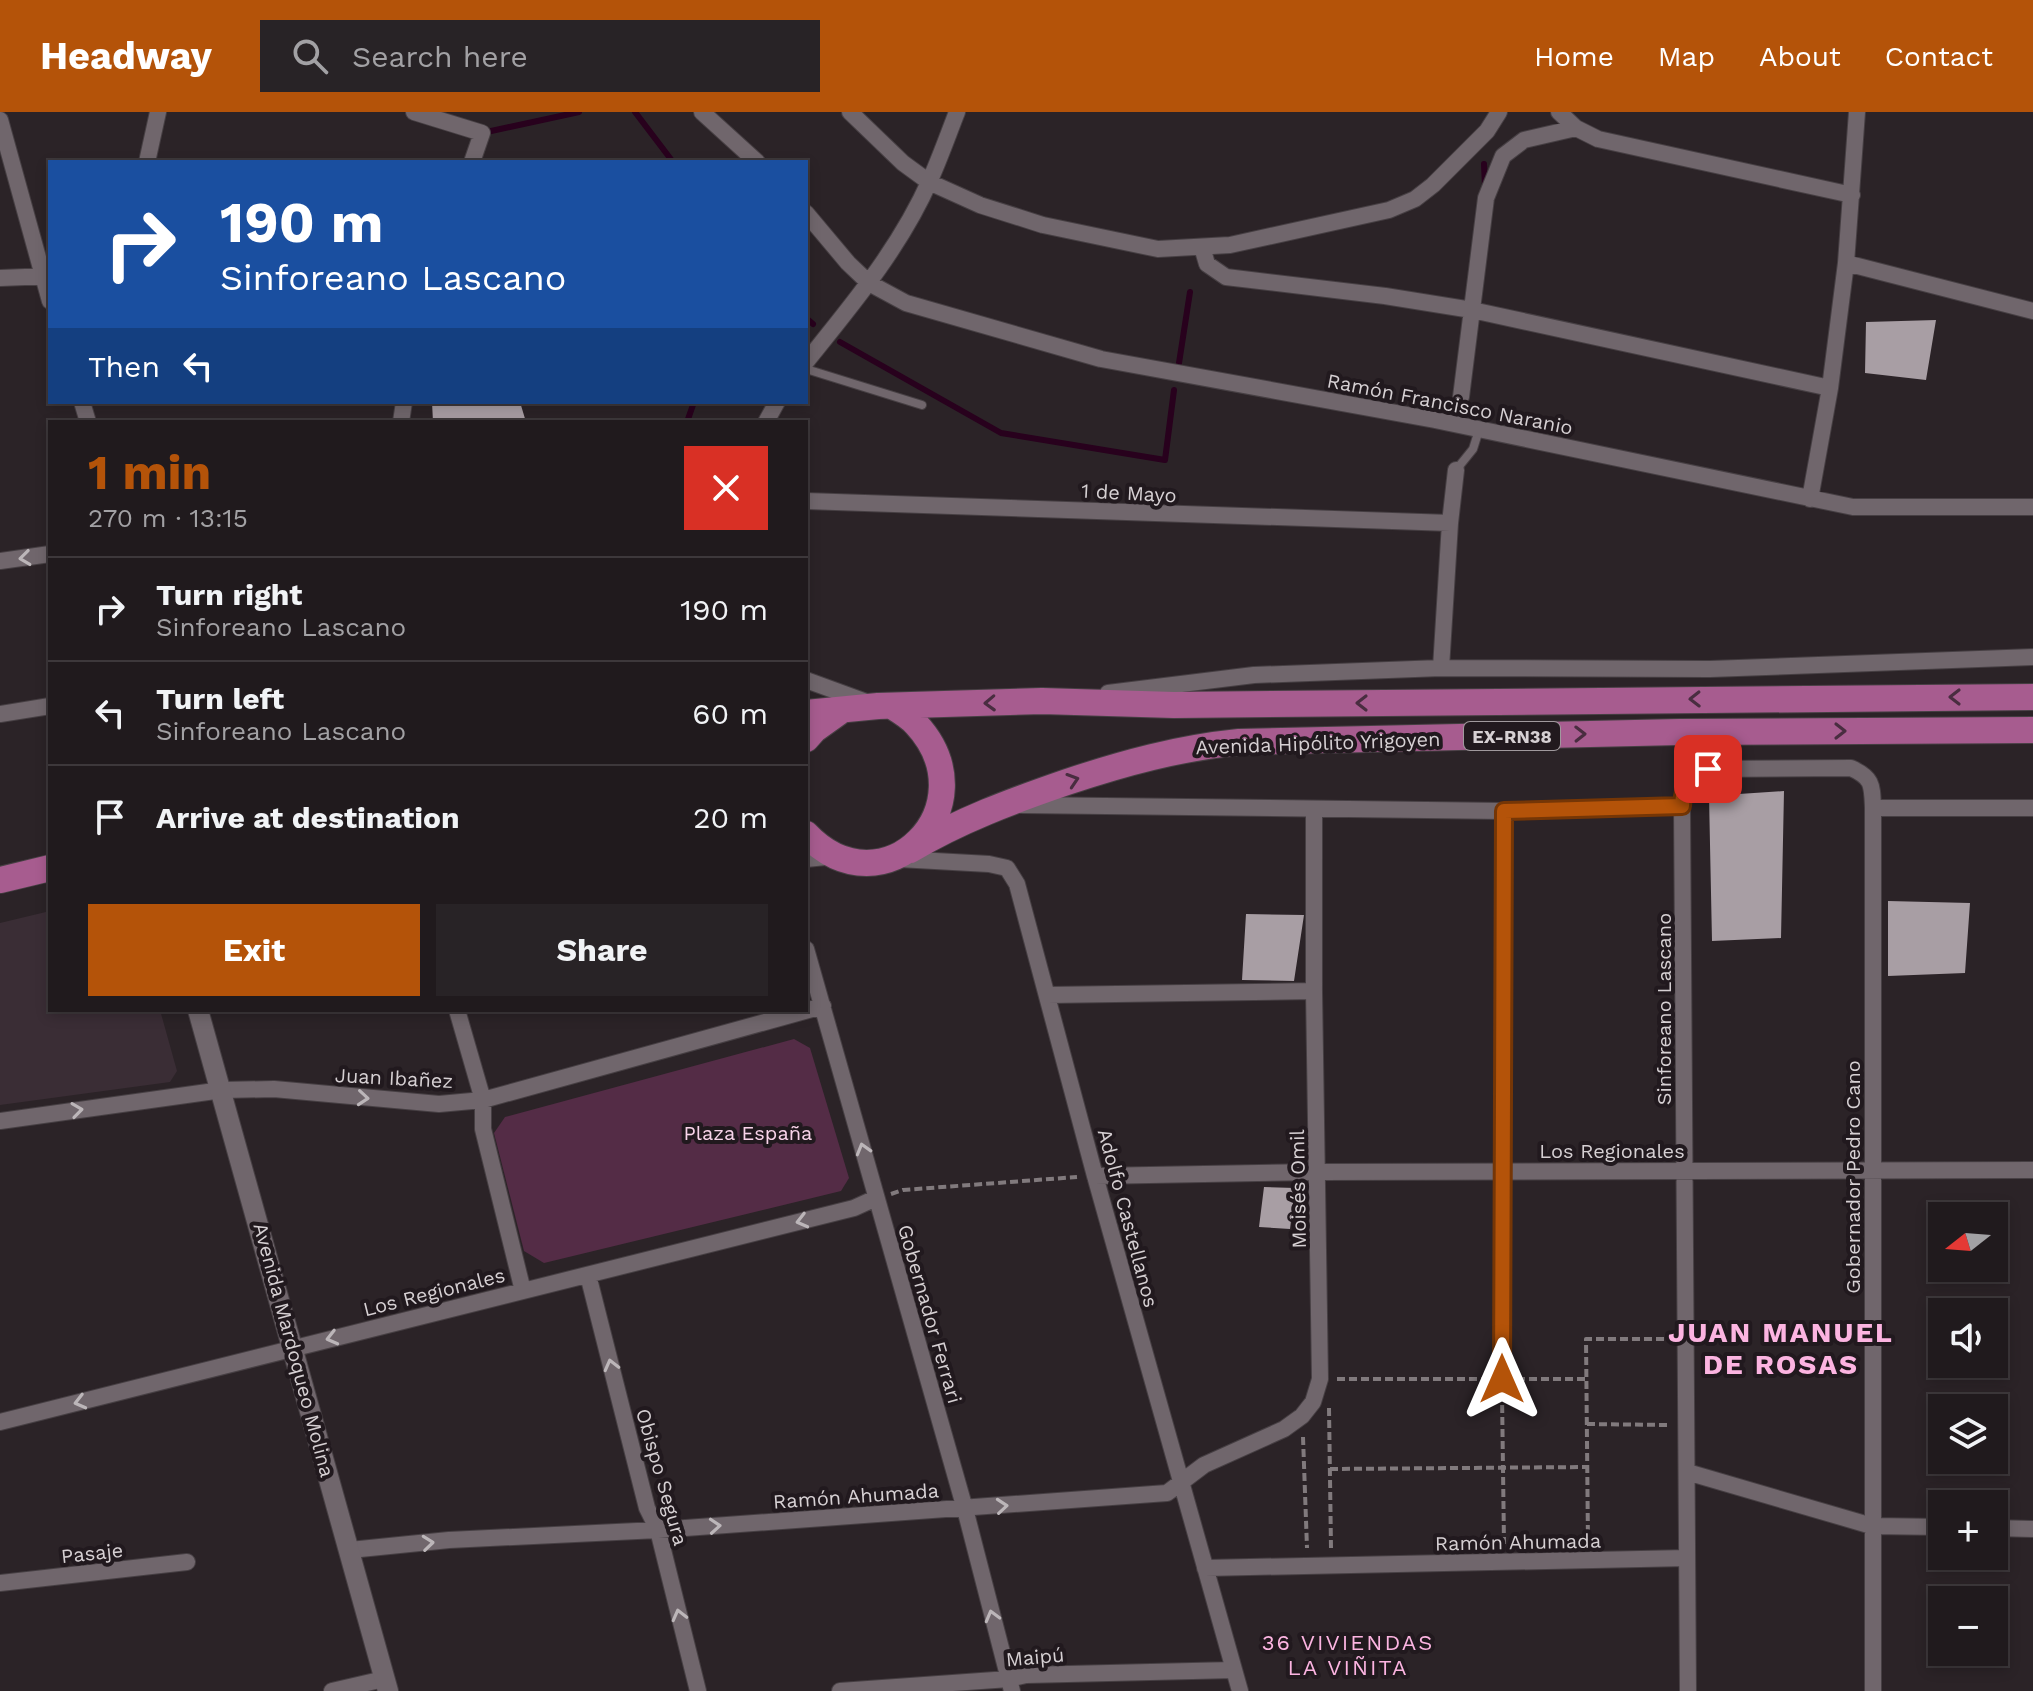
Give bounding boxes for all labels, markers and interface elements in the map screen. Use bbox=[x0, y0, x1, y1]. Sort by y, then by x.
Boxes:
search box bbox=[260, 20, 820, 92]
text: Headway bbox=[40, 34, 212, 78]
icon: search bbox=[288, 34, 332, 78]
text: Search here bbox=[352, 39, 528, 74]
text: Home bbox=[1534, 40, 1614, 73]
text: Map bbox=[1658, 40, 1715, 73]
text: About bbox=[1759, 40, 1841, 73]
text: Contact bbox=[1885, 40, 1993, 73]
text: 190 m bbox=[220, 190, 383, 256]
icon: right bbox=[88, 192, 192, 296]
text: Sinforeano Lascano bbox=[220, 257, 566, 299]
icon: left bbox=[176, 344, 220, 388]
text: Then bbox=[88, 349, 160, 384]
street label: Ramón Francisco Naranio bbox=[1325, 368, 1575, 440]
text: 1 min bbox=[88, 444, 211, 501]
button: close bbox=[684, 446, 768, 530]
street label: 1 de Mayo bbox=[1081, 479, 1177, 507]
text: 270 m · 13:15 bbox=[88, 503, 248, 533]
one-way arrow bbox=[18, 549, 31, 566]
text: Turn right bbox=[156, 577, 302, 612]
icon: right bbox=[88, 587, 132, 631]
text: 190 m bbox=[680, 592, 768, 627]
text: Sinforeano Lascano bbox=[156, 612, 406, 642]
text: Turn left bbox=[156, 681, 284, 716]
one-way arrow bbox=[1948, 688, 1961, 706]
one-way arrow bbox=[1688, 690, 1701, 708]
icon: left bbox=[88, 691, 132, 735]
one-way arrow bbox=[983, 694, 996, 711]
one-way arrow bbox=[1355, 694, 1368, 712]
text: 60 m bbox=[692, 696, 768, 731]
text: Sinforeano Lascano bbox=[156, 716, 406, 746]
road number: EX-RN38 bbox=[1464, 722, 1560, 750]
one-way arrow bbox=[1834, 722, 1847, 740]
one-way arrow bbox=[1574, 725, 1587, 743]
street label: Avenida Hipólito Yrigoyen bbox=[1195, 727, 1441, 759]
pin bbox=[1674, 735, 1742, 803]
icon: arrive bbox=[1686, 747, 1730, 791]
one-way arrow bbox=[1065, 774, 1079, 790]
icon: arrive bbox=[88, 795, 132, 839]
text: Arrive at destination bbox=[156, 800, 460, 835]
text: 20 m bbox=[693, 800, 768, 835]
button: Exit bbox=[88, 904, 420, 996]
button: Share bbox=[436, 904, 768, 996]
street label: Sinforeano Lascano bbox=[1652, 913, 1676, 1105]
street label: Gobernador Pedro Cano bbox=[1841, 1060, 1865, 1294]
street label: Juan Ibañez bbox=[334, 1063, 454, 1093]
one-way arrow bbox=[357, 1089, 370, 1106]
one-way arrow bbox=[70, 1102, 84, 1119]
park label: Plaza España bbox=[684, 1121, 812, 1145]
street label: Adolfo Castellanos bbox=[1093, 1126, 1163, 1310]
street label: Moisés Omil bbox=[1285, 1129, 1311, 1249]
street label: Los Regionales bbox=[1539, 1139, 1685, 1163]
one-way arrow bbox=[856, 1143, 872, 1157]
north arrow bbox=[1928, 1202, 2008, 1282]
map controls bbox=[1928, 1202, 2008, 1666]
one-way arrow bbox=[796, 1212, 809, 1229]
street label: Avenida Mardoqueo Molina bbox=[248, 1220, 340, 1480]
street label: Gobernador Ferrari bbox=[893, 1222, 967, 1406]
street label: Los Regionales bbox=[361, 1263, 507, 1321]
button: sound bbox=[1928, 1298, 2008, 1378]
district label: JUAN MANUEL DE ROSAS bbox=[1668, 1316, 1894, 1381]
one-way arrow bbox=[326, 1329, 340, 1346]
position arrow bbox=[1460, 1337, 1544, 1421]
one-way arrow bbox=[603, 1359, 620, 1372]
one-way arrow bbox=[74, 1392, 88, 1409]
button: layers bbox=[1928, 1394, 2008, 1474]
street label: Obispo Segura bbox=[631, 1406, 693, 1548]
street label: Ramón Ahumada bbox=[772, 1478, 940, 1514]
button: + bbox=[1928, 1490, 2008, 1570]
one-way arrow bbox=[996, 1498, 1009, 1515]
one-way arrow bbox=[709, 1518, 722, 1535]
street label: Ramón Ahumada bbox=[1435, 1529, 1601, 1555]
one-way arrow bbox=[422, 1534, 435, 1551]
street label: Pasaje bbox=[60, 1538, 124, 1568]
button: − bbox=[1928, 1586, 2008, 1666]
one-way arrow bbox=[671, 1609, 688, 1623]
one-way arrow bbox=[985, 1609, 1002, 1623]
district label: 36 VIVIENDAS LA VIÑITA bbox=[1262, 1630, 1434, 1680]
street label: Maipú bbox=[1005, 1642, 1065, 1672]

